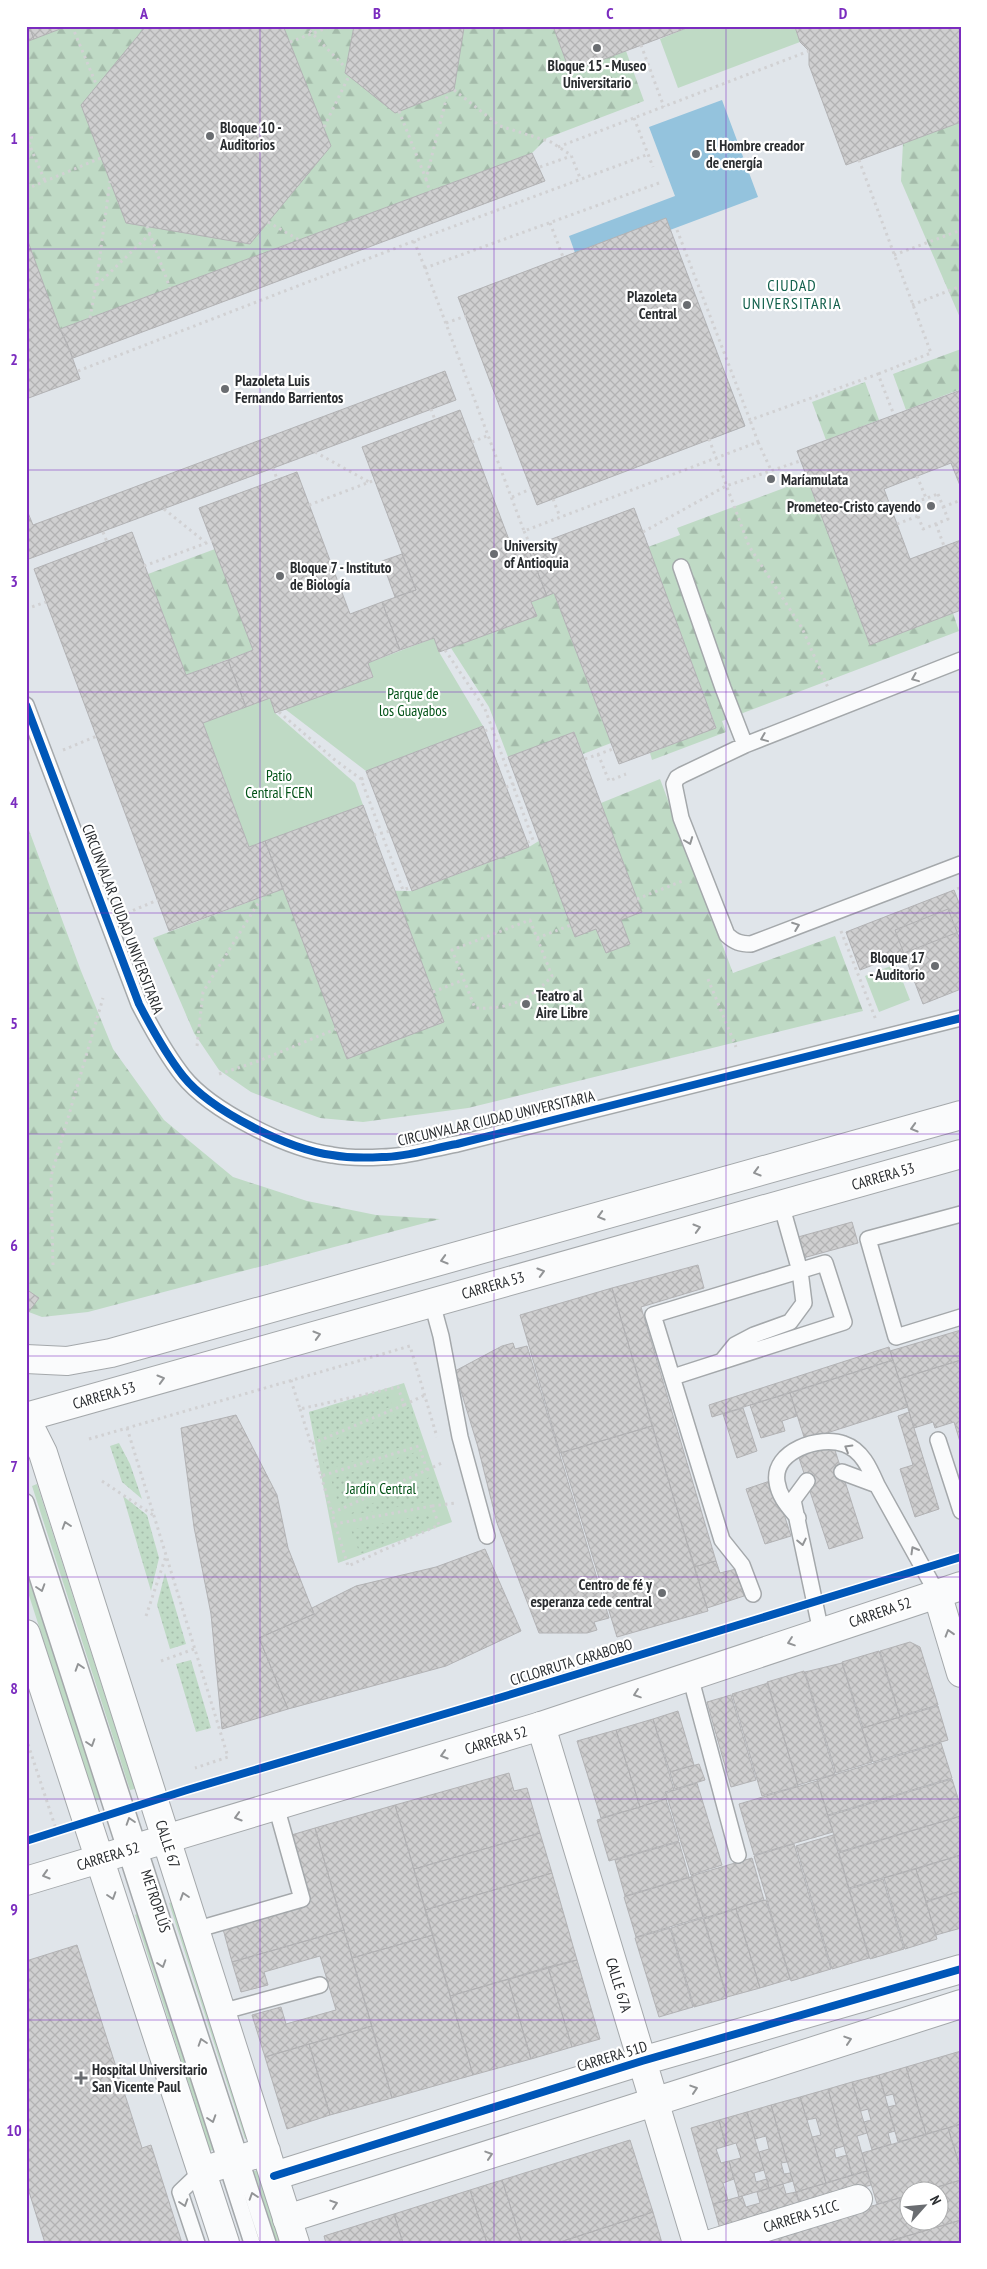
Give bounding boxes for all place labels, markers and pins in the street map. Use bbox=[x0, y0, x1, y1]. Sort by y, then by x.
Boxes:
marker: Bloque 15 - Museo Universitario bbox=[591, 42, 603, 54]
place label: Bloque 15 - Museo Universitario bbox=[548, 56, 647, 92]
place label: Bloque 10 - Auditorios bbox=[219, 118, 282, 154]
marker: Bloque 10 - Auditorios bbox=[204, 130, 216, 142]
place label: El Hombre creador de energía bbox=[706, 136, 805, 172]
marker: El Hombre creador de energía bbox=[690, 148, 702, 160]
place label: Plazoleta Central bbox=[627, 287, 677, 323]
marker: Plazoleta Central bbox=[681, 299, 693, 311]
place label: Plazoleta Luis Fernando Barrientos bbox=[235, 371, 343, 407]
marker: Plazoleta Luis Fernando Barrientos bbox=[219, 383, 231, 395]
place label: Maríamulata bbox=[781, 470, 848, 489]
marker: Maríamulata bbox=[765, 473, 777, 485]
place label: Prometeo-Cristo cayendo bbox=[787, 497, 921, 516]
marker: Prometeo-Cristo cayendo bbox=[925, 500, 937, 512]
place label: University of Antioquia bbox=[504, 536, 569, 572]
marker: University of Antioquia bbox=[488, 548, 500, 560]
place label: Bloque 7 - Instituto de Biología bbox=[290, 558, 392, 594]
marker: Bloque 7 - Instituto de Biología bbox=[274, 570, 286, 582]
place label: Bloque 17 - Auditorio bbox=[869, 948, 925, 984]
marker: Bloque 17 - Auditorio bbox=[929, 960, 941, 972]
place label: Teatro al Aire Libre bbox=[535, 986, 588, 1022]
marker: Teatro al Aire Libre bbox=[520, 998, 532, 1010]
place label: Centro de fé y esperanza cede central bbox=[530, 1575, 653, 1611]
marker: Centro de fé y esperanza cede central bbox=[656, 1587, 668, 1599]
place label: Hospital Universitario San Vicente Paul bbox=[92, 2060, 208, 2096]
marker: Hospital Universitario San Vicente Paul bbox=[74, 2071, 88, 2085]

